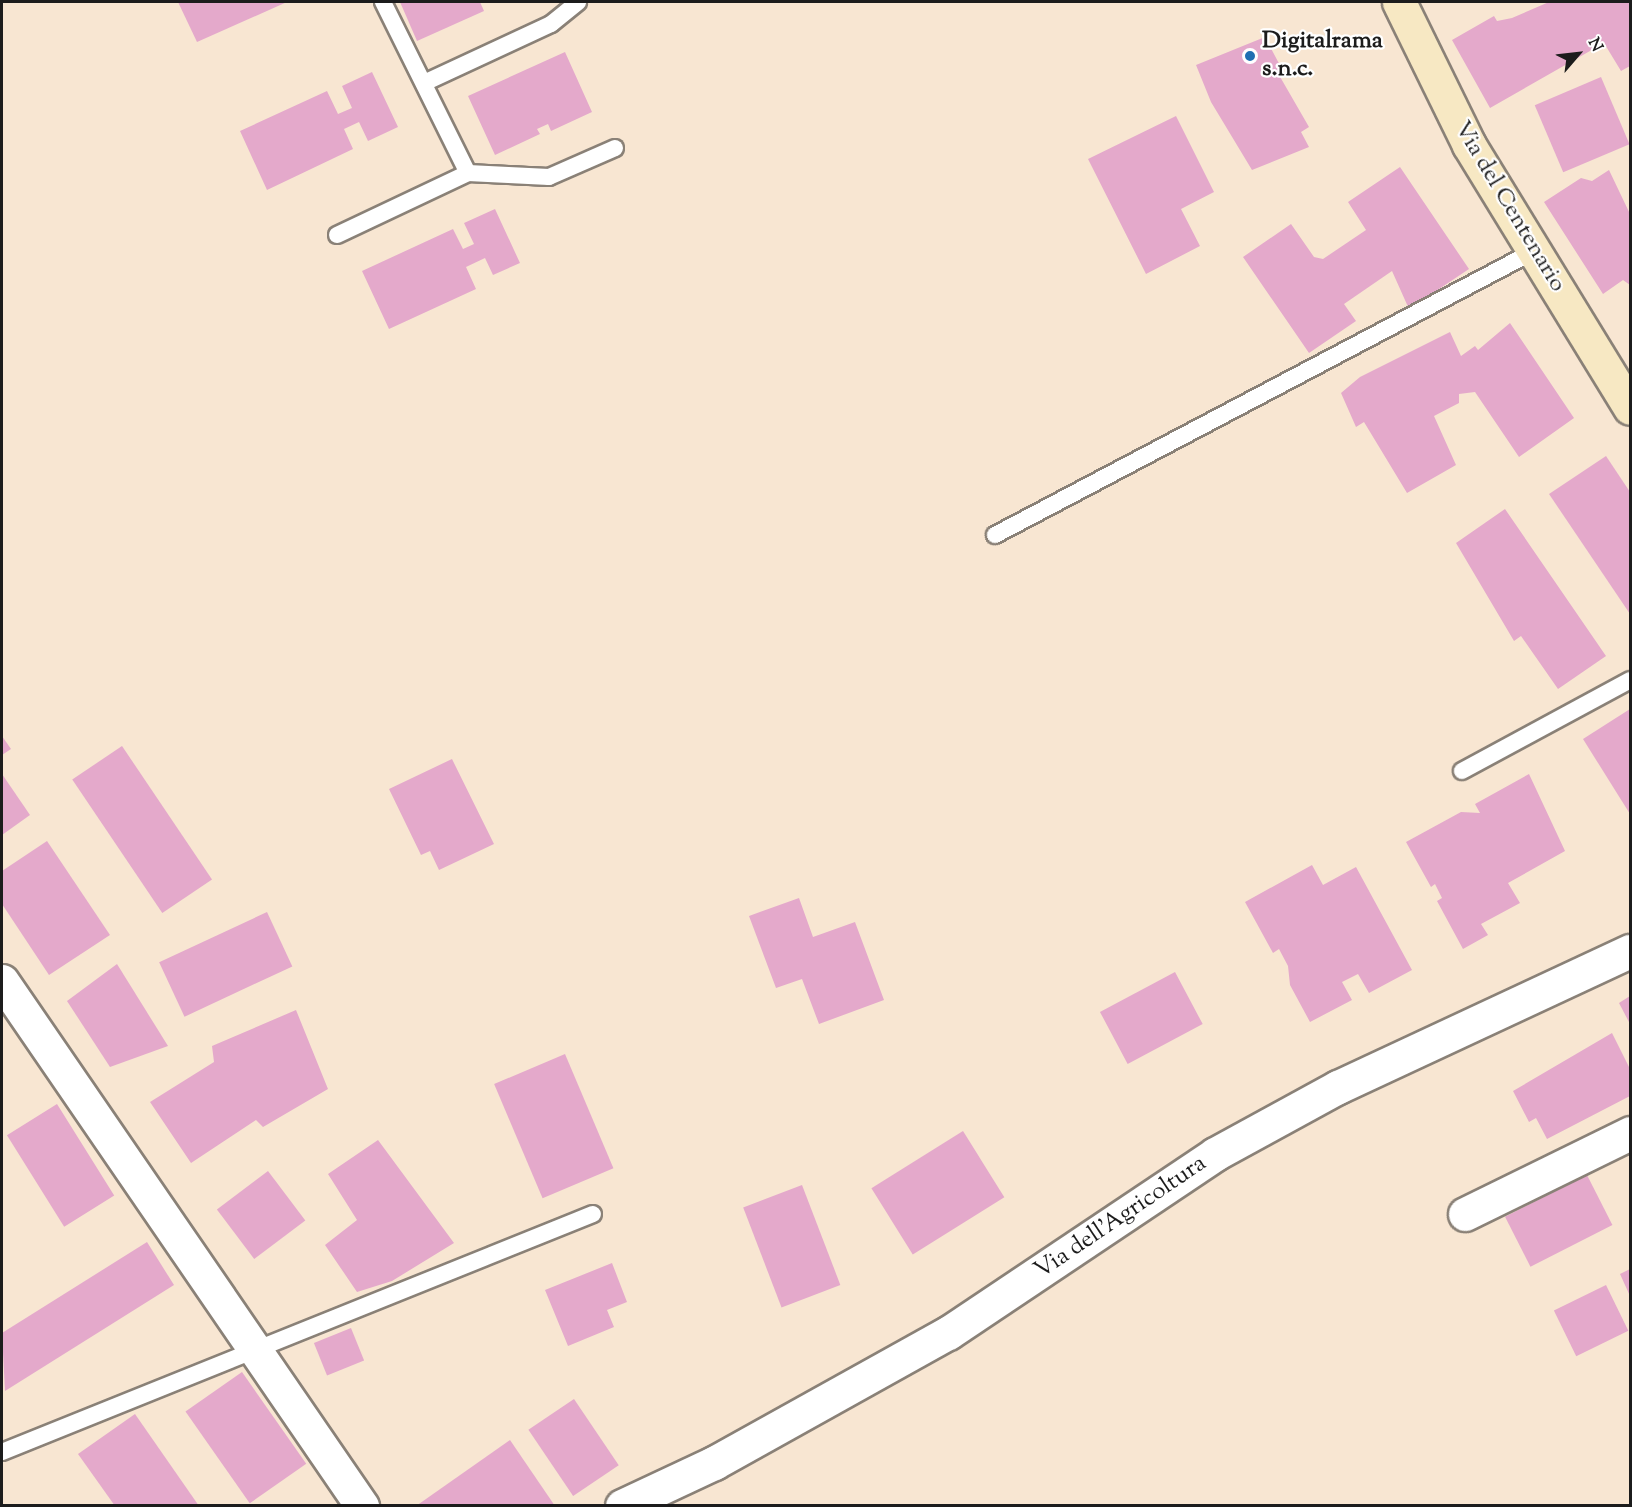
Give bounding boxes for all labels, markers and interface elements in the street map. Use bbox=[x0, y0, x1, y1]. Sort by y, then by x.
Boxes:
north arrow bbox=[1548, 24, 1608, 84]
place label: Digitalrama s.n.c. bbox=[1262, 28, 1383, 84]
text: N bbox=[1581, 34, 1607, 56]
marker: Digitalrama s.n.c. bbox=[1243, 49, 1257, 63]
street label: Via del Centenario bbox=[1447, 116, 1571, 298]
street label: Via dell'Agricoltura bbox=[1030, 1150, 1212, 1286]

